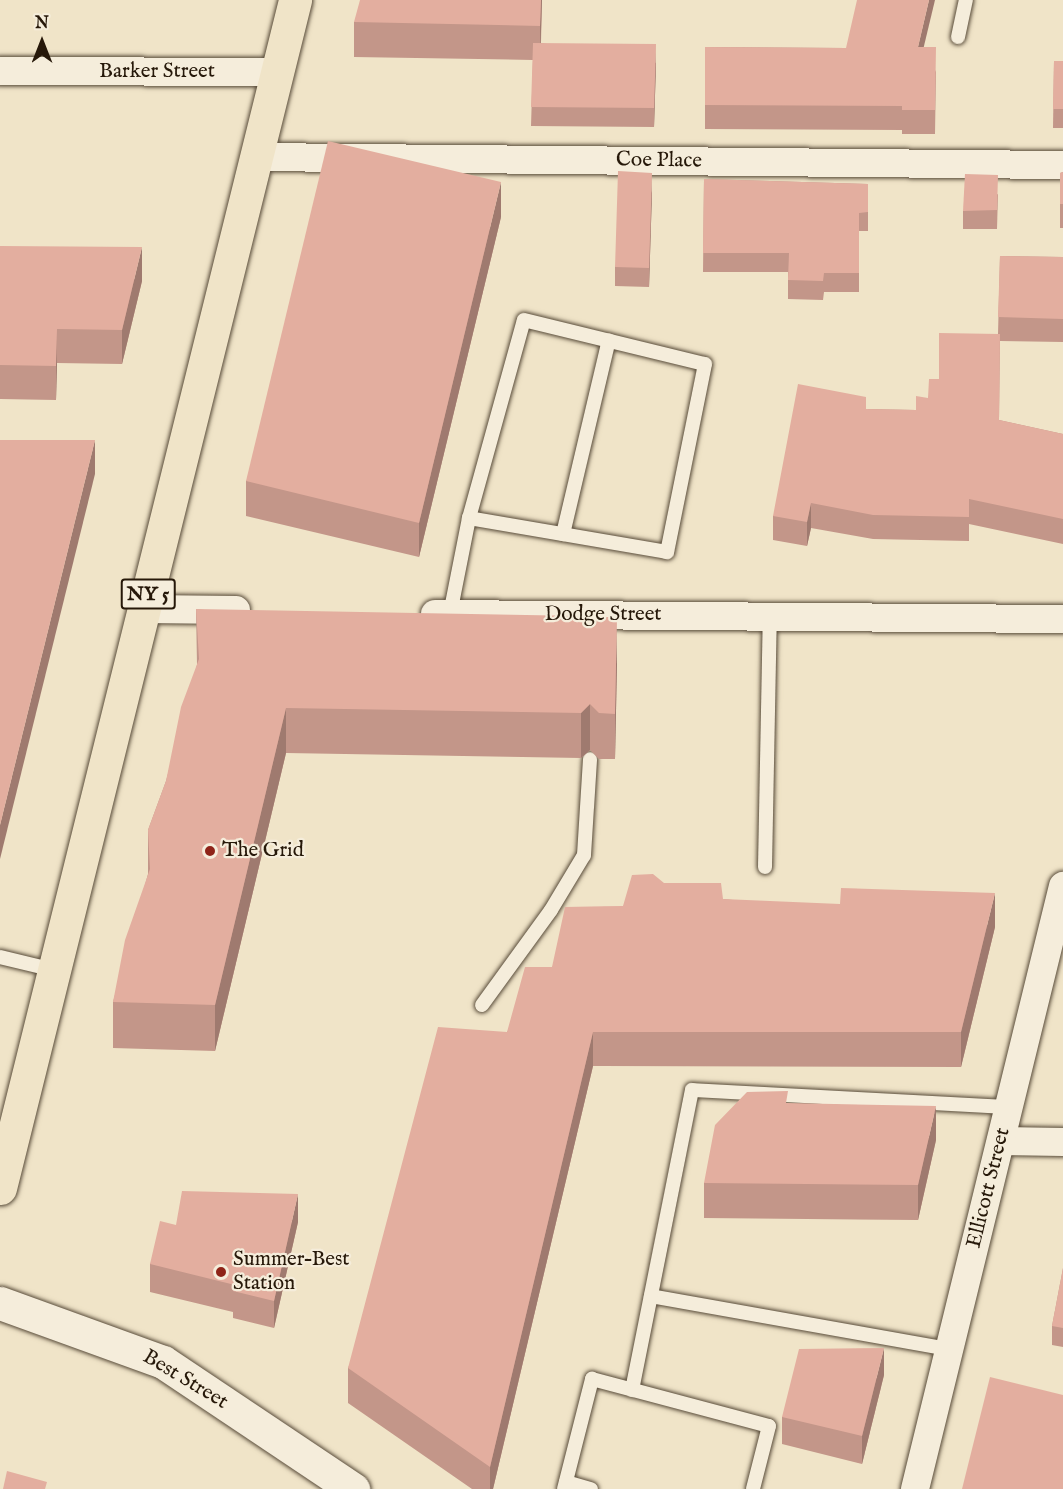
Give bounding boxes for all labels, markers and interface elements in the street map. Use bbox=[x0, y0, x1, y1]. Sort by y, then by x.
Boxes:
north arrow bbox=[12, 12, 72, 72]
text: N bbox=[35, 14, 49, 34]
street label: Barker Street bbox=[99, 59, 215, 85]
street label: Coe Place bbox=[616, 148, 702, 174]
road number: NY 5 bbox=[120, 577, 176, 611]
street label: Dodge Street bbox=[544, 602, 662, 628]
place label: The Grid bbox=[222, 838, 304, 864]
marker: The Grid bbox=[203, 844, 217, 858]
street label: Ellicott Street bbox=[962, 1125, 1016, 1251]
place label: Summer–Best Station bbox=[233, 1247, 350, 1297]
marker: Summer–Best Station bbox=[214, 1265, 228, 1279]
street label: Best Street bbox=[138, 1345, 232, 1415]

